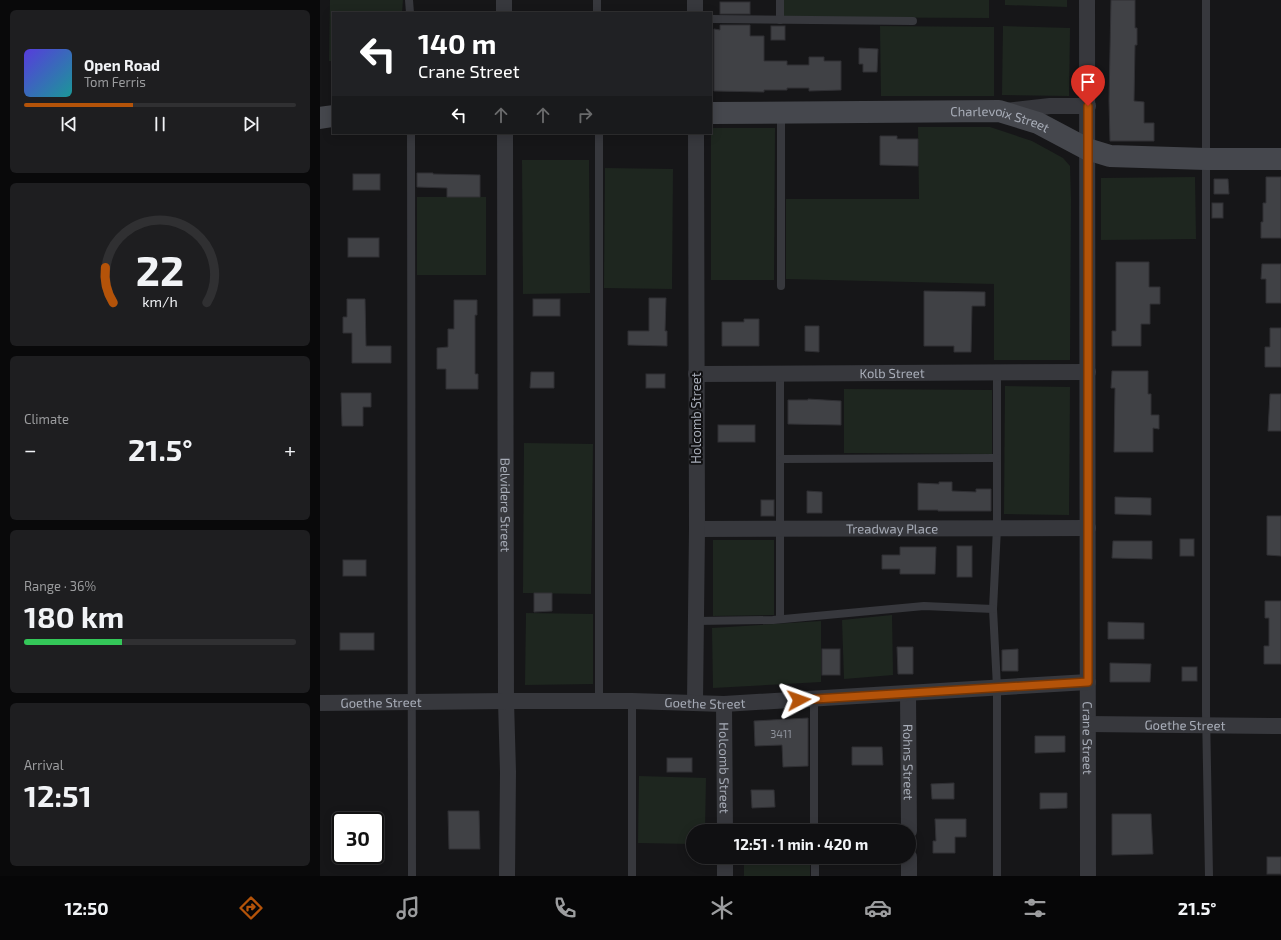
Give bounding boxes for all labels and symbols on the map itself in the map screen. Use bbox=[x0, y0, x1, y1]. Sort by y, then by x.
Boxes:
pin bbox=[1071, 65, 1105, 106]
street label: Charlevoix Street bbox=[950, 103, 1052, 136]
street label: Kolb Street bbox=[859, 365, 925, 381]
street label: Holcomb Street bbox=[688, 372, 704, 464]
street label: Belvidere Street bbox=[498, 458, 514, 552]
street label: Treadway Place bbox=[846, 520, 938, 537]
position arrow bbox=[778, 679, 820, 721]
street label: Goethe Street bbox=[340, 694, 422, 711]
street label: Goethe Street bbox=[664, 694, 746, 712]
street label: Crane Street bbox=[1080, 701, 1096, 775]
street label: Goethe Street bbox=[1144, 717, 1226, 733]
street label: Holcomb Street bbox=[716, 722, 733, 814]
street label: Rohns Street bbox=[900, 724, 917, 800]
house number: 3411 bbox=[770, 727, 792, 740]
speed limit sign: 30 bbox=[332, 812, 384, 864]

